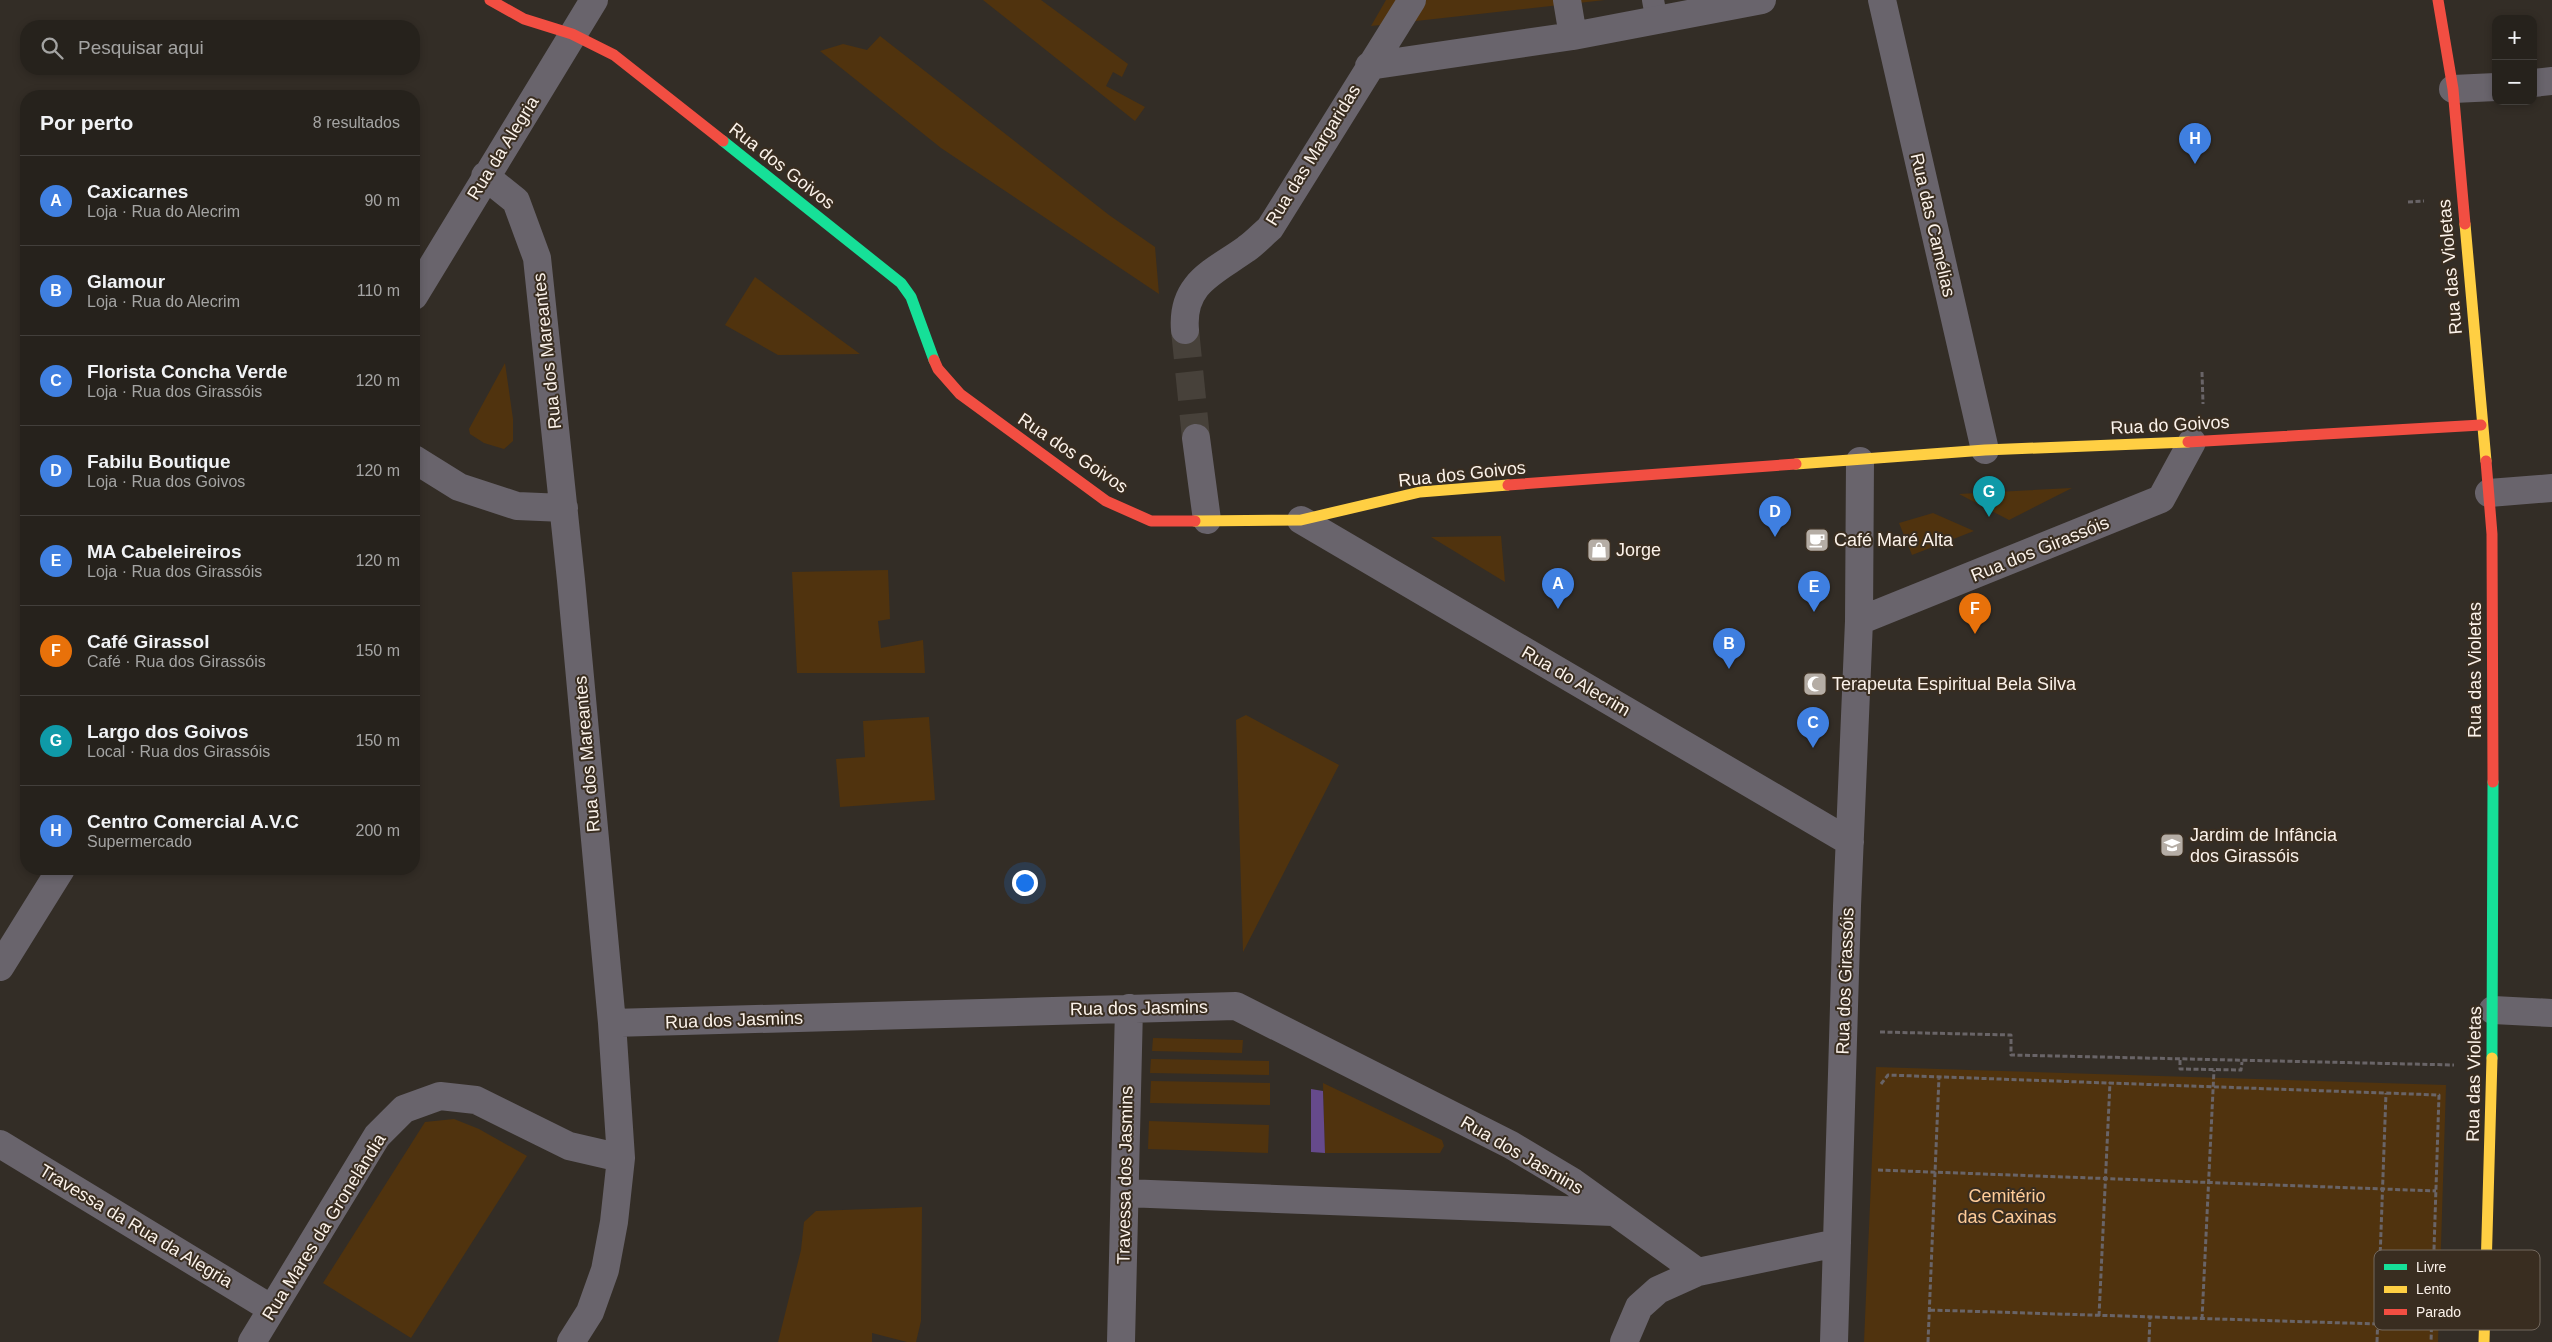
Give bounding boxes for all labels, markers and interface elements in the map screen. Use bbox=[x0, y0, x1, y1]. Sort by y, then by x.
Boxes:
map controls bbox=[2492, 15, 2537, 105]
button: + bbox=[2492, 15, 2537, 60]
search box bbox=[20, 20, 420, 75]
icon: search bbox=[38, 34, 66, 62]
text: Pesquisar aqui bbox=[78, 37, 204, 58]
button: − bbox=[2492, 60, 2537, 105]
street label: Rua das Margaridas bbox=[1262, 81, 1364, 229]
street label: Rua da Alegria bbox=[463, 92, 543, 203]
text: Por perto bbox=[40, 111, 133, 134]
text: 8 resultados bbox=[313, 114, 400, 131]
street label: Rua dos Goivos bbox=[725, 119, 839, 213]
pin: H bbox=[2179, 123, 2211, 164]
street label: Rua das Camélias bbox=[1907, 151, 1959, 299]
text: Caxicarnes bbox=[87, 181, 188, 202]
text: A bbox=[50, 192, 62, 209]
text: 90 m bbox=[364, 192, 400, 209]
street label: Rua das Violetas bbox=[2434, 199, 2466, 335]
text: Loja · Rua do Alecrim bbox=[87, 203, 240, 220]
text: Glamour bbox=[87, 271, 165, 292]
street label: Rua dos Mareantes bbox=[529, 272, 565, 430]
text: B bbox=[50, 282, 62, 299]
text: 110 m bbox=[357, 282, 400, 299]
text: Loja · Rua do Alecrim bbox=[87, 293, 240, 310]
text: Florista Concha Verde bbox=[87, 361, 288, 382]
text: C bbox=[50, 372, 62, 389]
text: 120 m bbox=[356, 372, 400, 389]
text: Loja · Rua dos Girassóis bbox=[87, 383, 262, 400]
street label: Rua dos Goivos bbox=[1014, 409, 1132, 497]
street label: Rua do Goivos bbox=[2110, 412, 2230, 438]
text: Fabilu Boutique bbox=[87, 451, 231, 472]
street label: Rua dos Goivos bbox=[1397, 457, 1527, 491]
text: D bbox=[50, 462, 62, 479]
text: 120 m bbox=[356, 462, 400, 479]
text: Loja · Rua dos Goivos bbox=[87, 473, 245, 490]
pin: G bbox=[1973, 476, 2005, 517]
pin: D bbox=[1759, 496, 1791, 537]
street label: Rua dos Girassóis bbox=[1968, 512, 2112, 586]
cafe icon: Café Maré Alta bbox=[1804, 527, 1830, 553]
place label: Café Maré Alta bbox=[1834, 530, 1954, 550]
shop icon: Jorge bbox=[1586, 537, 1612, 563]
place label: Jorge bbox=[1616, 540, 1661, 560]
text: MA Cabeleireiros bbox=[87, 541, 242, 562]
text: E bbox=[51, 552, 61, 569]
text: 120 m bbox=[356, 552, 400, 569]
text: Loja · Rua dos Girassóis bbox=[87, 563, 262, 580]
pin: A bbox=[1542, 568, 1574, 609]
pin: E bbox=[1798, 571, 1830, 612]
pin: F bbox=[1959, 593, 1991, 634]
street label: Rua das Violetas bbox=[2465, 602, 2485, 738]
pin: B bbox=[1713, 628, 1745, 669]
text: Café Girassol bbox=[87, 631, 210, 652]
text: F bbox=[51, 642, 61, 659]
text: 150 m bbox=[356, 642, 400, 659]
street label: Rua do Alecrim bbox=[1518, 642, 1634, 720]
text: Café · Rua dos Girassóis bbox=[87, 653, 266, 670]
mosque icon: Terapeuta Espiritual Bela Silva bbox=[1802, 671, 1828, 697]
place label: Terapeuta Espiritual Bela Silva bbox=[1832, 674, 2077, 694]
street label: Rua dos Mareantes bbox=[570, 675, 604, 833]
pin: C bbox=[1797, 707, 1829, 748]
text: Largo dos Goivos bbox=[87, 721, 249, 742]
text: G bbox=[50, 732, 62, 749]
text: 150 m bbox=[356, 732, 400, 749]
text: Local · Rua dos Girassóis bbox=[87, 743, 270, 760]
text: Centro Comercial A.V.C bbox=[87, 811, 299, 832]
text: H bbox=[50, 822, 62, 839]
text: 200 m bbox=[356, 822, 400, 839]
place label: Jardim de Infância dos Girassóis bbox=[2190, 825, 2338, 866]
school or university icon: Jardim de Infância dos Girassóis bbox=[2159, 832, 2185, 858]
text: Supermercado bbox=[87, 833, 192, 850]
your location bbox=[1012, 870, 1038, 896]
street label: Rua dos Girassóis bbox=[1832, 907, 1858, 1055]
street label: Rua dos Jasmins bbox=[1070, 997, 1208, 1019]
street label: Rua das Violetas bbox=[2463, 1006, 2485, 1142]
street label: Rua dos Jasmins bbox=[665, 1008, 803, 1032]
street label: Travessa dos Jasmins bbox=[1113, 1086, 1137, 1264]
street label: Rua dos Jasmins bbox=[1457, 1112, 1587, 1198]
street label: Rua Mares da Gronelândia bbox=[258, 1129, 390, 1324]
street label: Travessa da Rua da Alegria bbox=[36, 1160, 237, 1292]
park label: Cemitério das Caxinas bbox=[1957, 1186, 2057, 1227]
legend bbox=[2374, 1250, 2540, 1330]
text: Livre bbox=[2416, 1259, 2447, 1275]
text: Lento bbox=[2416, 1281, 2451, 1297]
text: Parado bbox=[2416, 1304, 2461, 1320]

